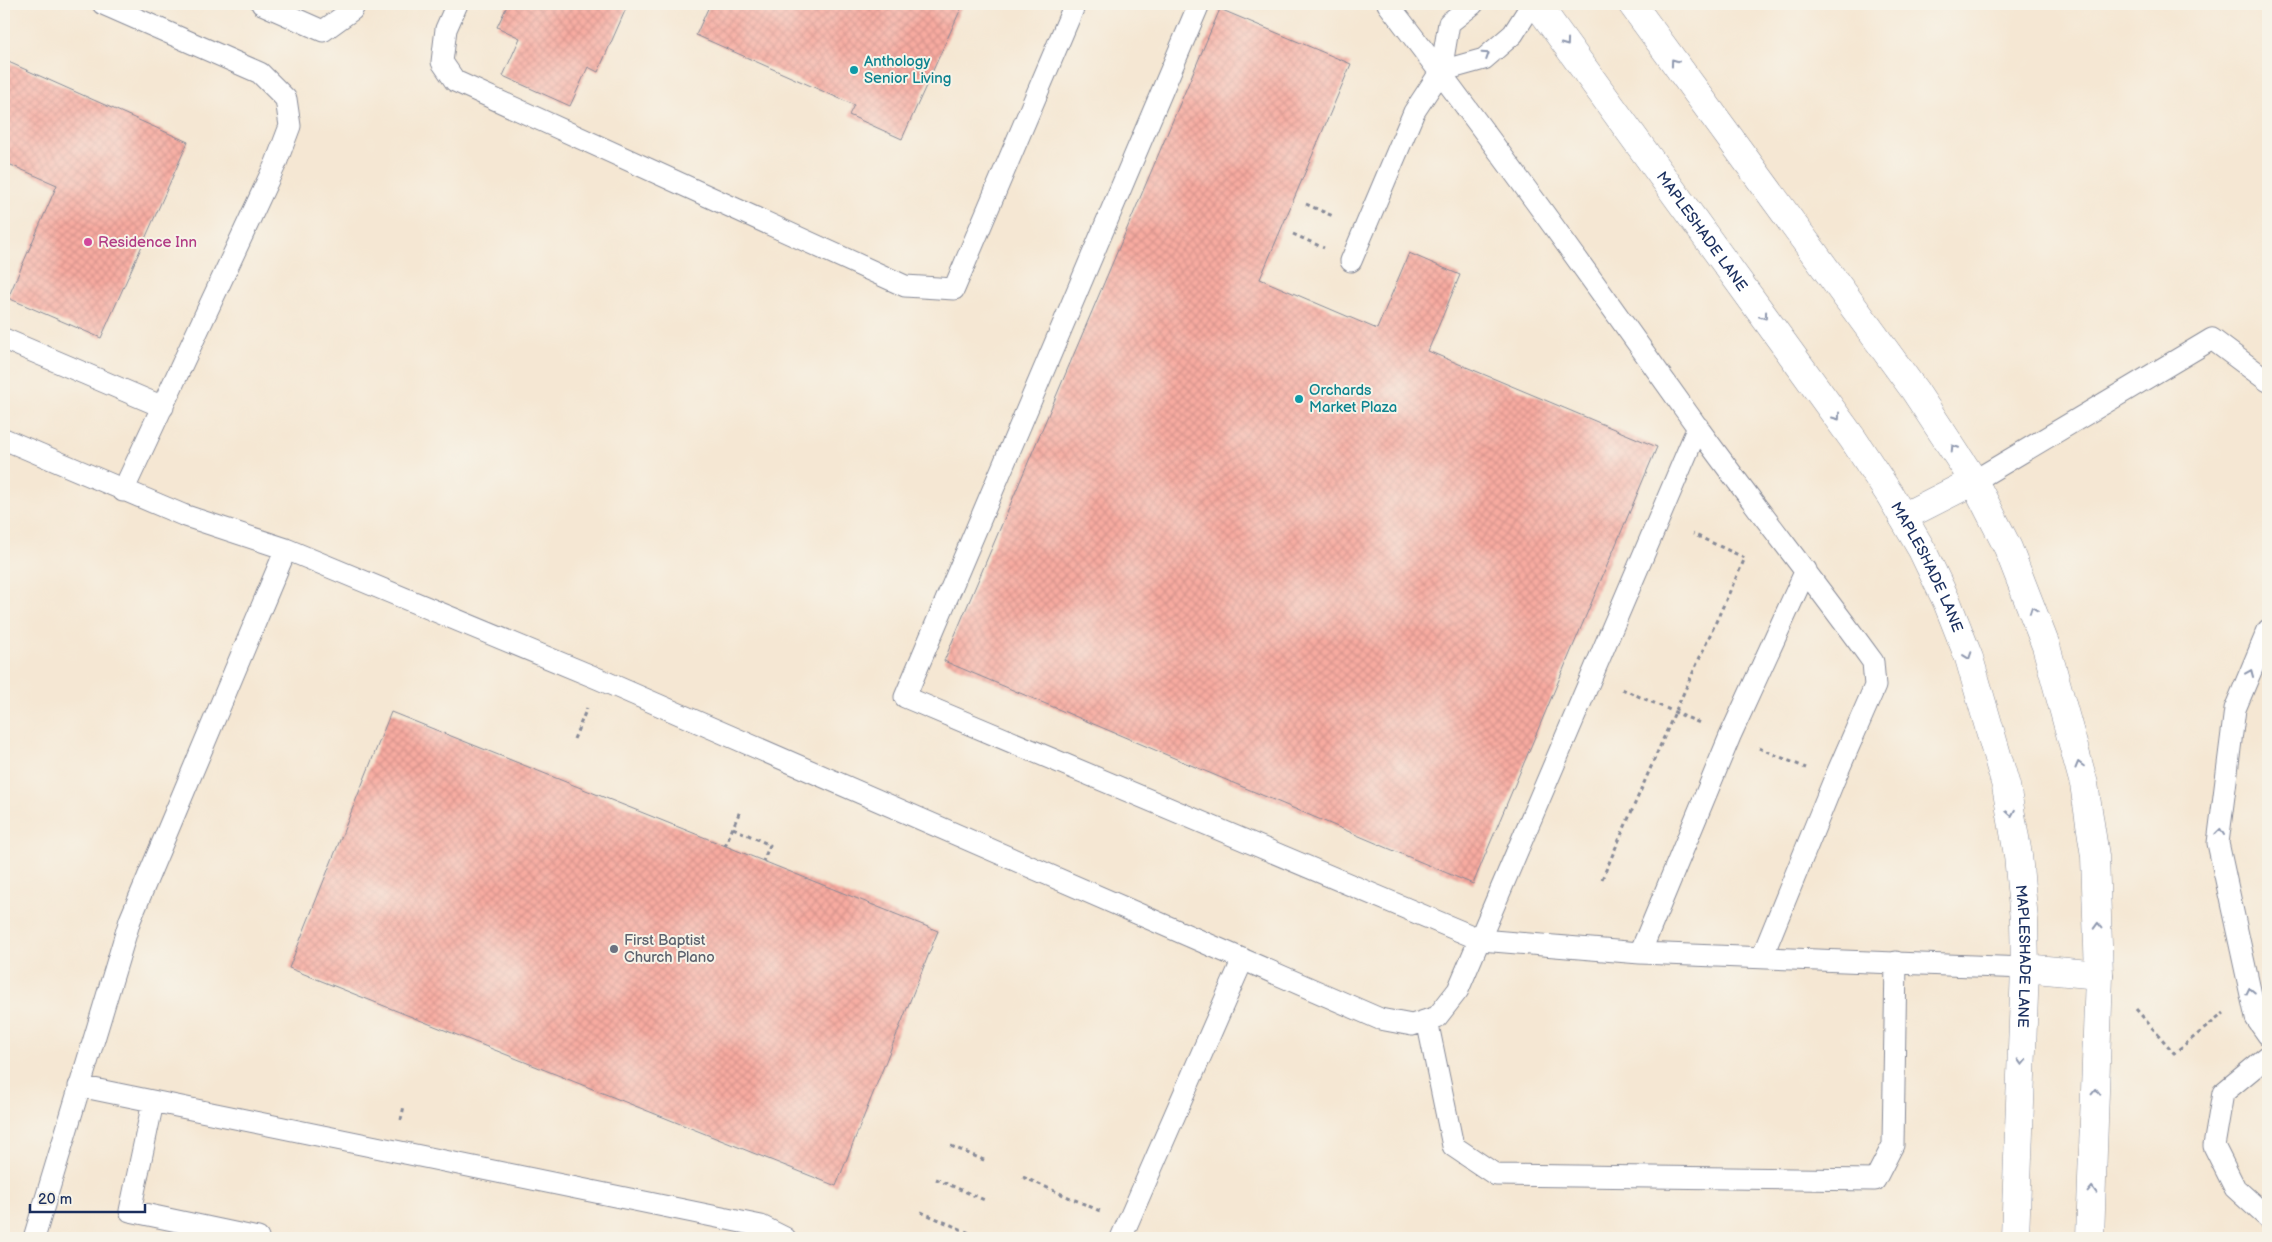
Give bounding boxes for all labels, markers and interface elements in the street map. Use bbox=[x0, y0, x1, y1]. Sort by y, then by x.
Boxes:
one-way arrow bbox=[1560, 37, 1569, 47]
place label: Anthology Senior Living bbox=[864, 52, 951, 88]
one-way arrow bbox=[1481, 52, 1490, 61]
one-way arrow bbox=[1672, 59, 1680, 68]
marker: Anthology Senior Living bbox=[848, 64, 860, 76]
street label: MAPLESHADE LANE bbox=[1652, 168, 1752, 295]
place label: Residence Inn bbox=[98, 233, 197, 252]
marker: Residence Inn bbox=[82, 236, 94, 248]
one-way arrow bbox=[1758, 311, 1767, 320]
place label: Orchards Market Plaza bbox=[1309, 381, 1397, 417]
marker: Orchards Market Plaza bbox=[1293, 393, 1305, 405]
one-way arrow bbox=[1831, 412, 1841, 421]
one-way arrow bbox=[1951, 445, 1960, 454]
street label: MAPLESHADE LANE bbox=[1887, 499, 1967, 635]
one-way arrow bbox=[2029, 606, 2039, 615]
one-way arrow bbox=[1962, 651, 1972, 660]
one-way arrow bbox=[2244, 669, 2254, 678]
one-way arrow bbox=[2074, 761, 2085, 770]
one-way arrow bbox=[2005, 808, 2015, 817]
one-way arrow bbox=[2214, 827, 2225, 835]
street label: MAPLESHADE LANE bbox=[2011, 884, 2035, 1028]
one-way arrow bbox=[2092, 922, 2103, 930]
place label: First Baptist Church Plano bbox=[624, 931, 715, 967]
marker: First Baptist Church Plano bbox=[608, 943, 620, 955]
one-way arrow bbox=[2245, 986, 2256, 995]
one-way arrow bbox=[2017, 1058, 2027, 1066]
one-way arrow bbox=[2091, 1088, 2101, 1096]
scale bar bbox=[30, 1182, 145, 1214]
one-way arrow bbox=[2087, 1185, 2098, 1193]
text: 20 m bbox=[38, 1190, 72, 1209]

